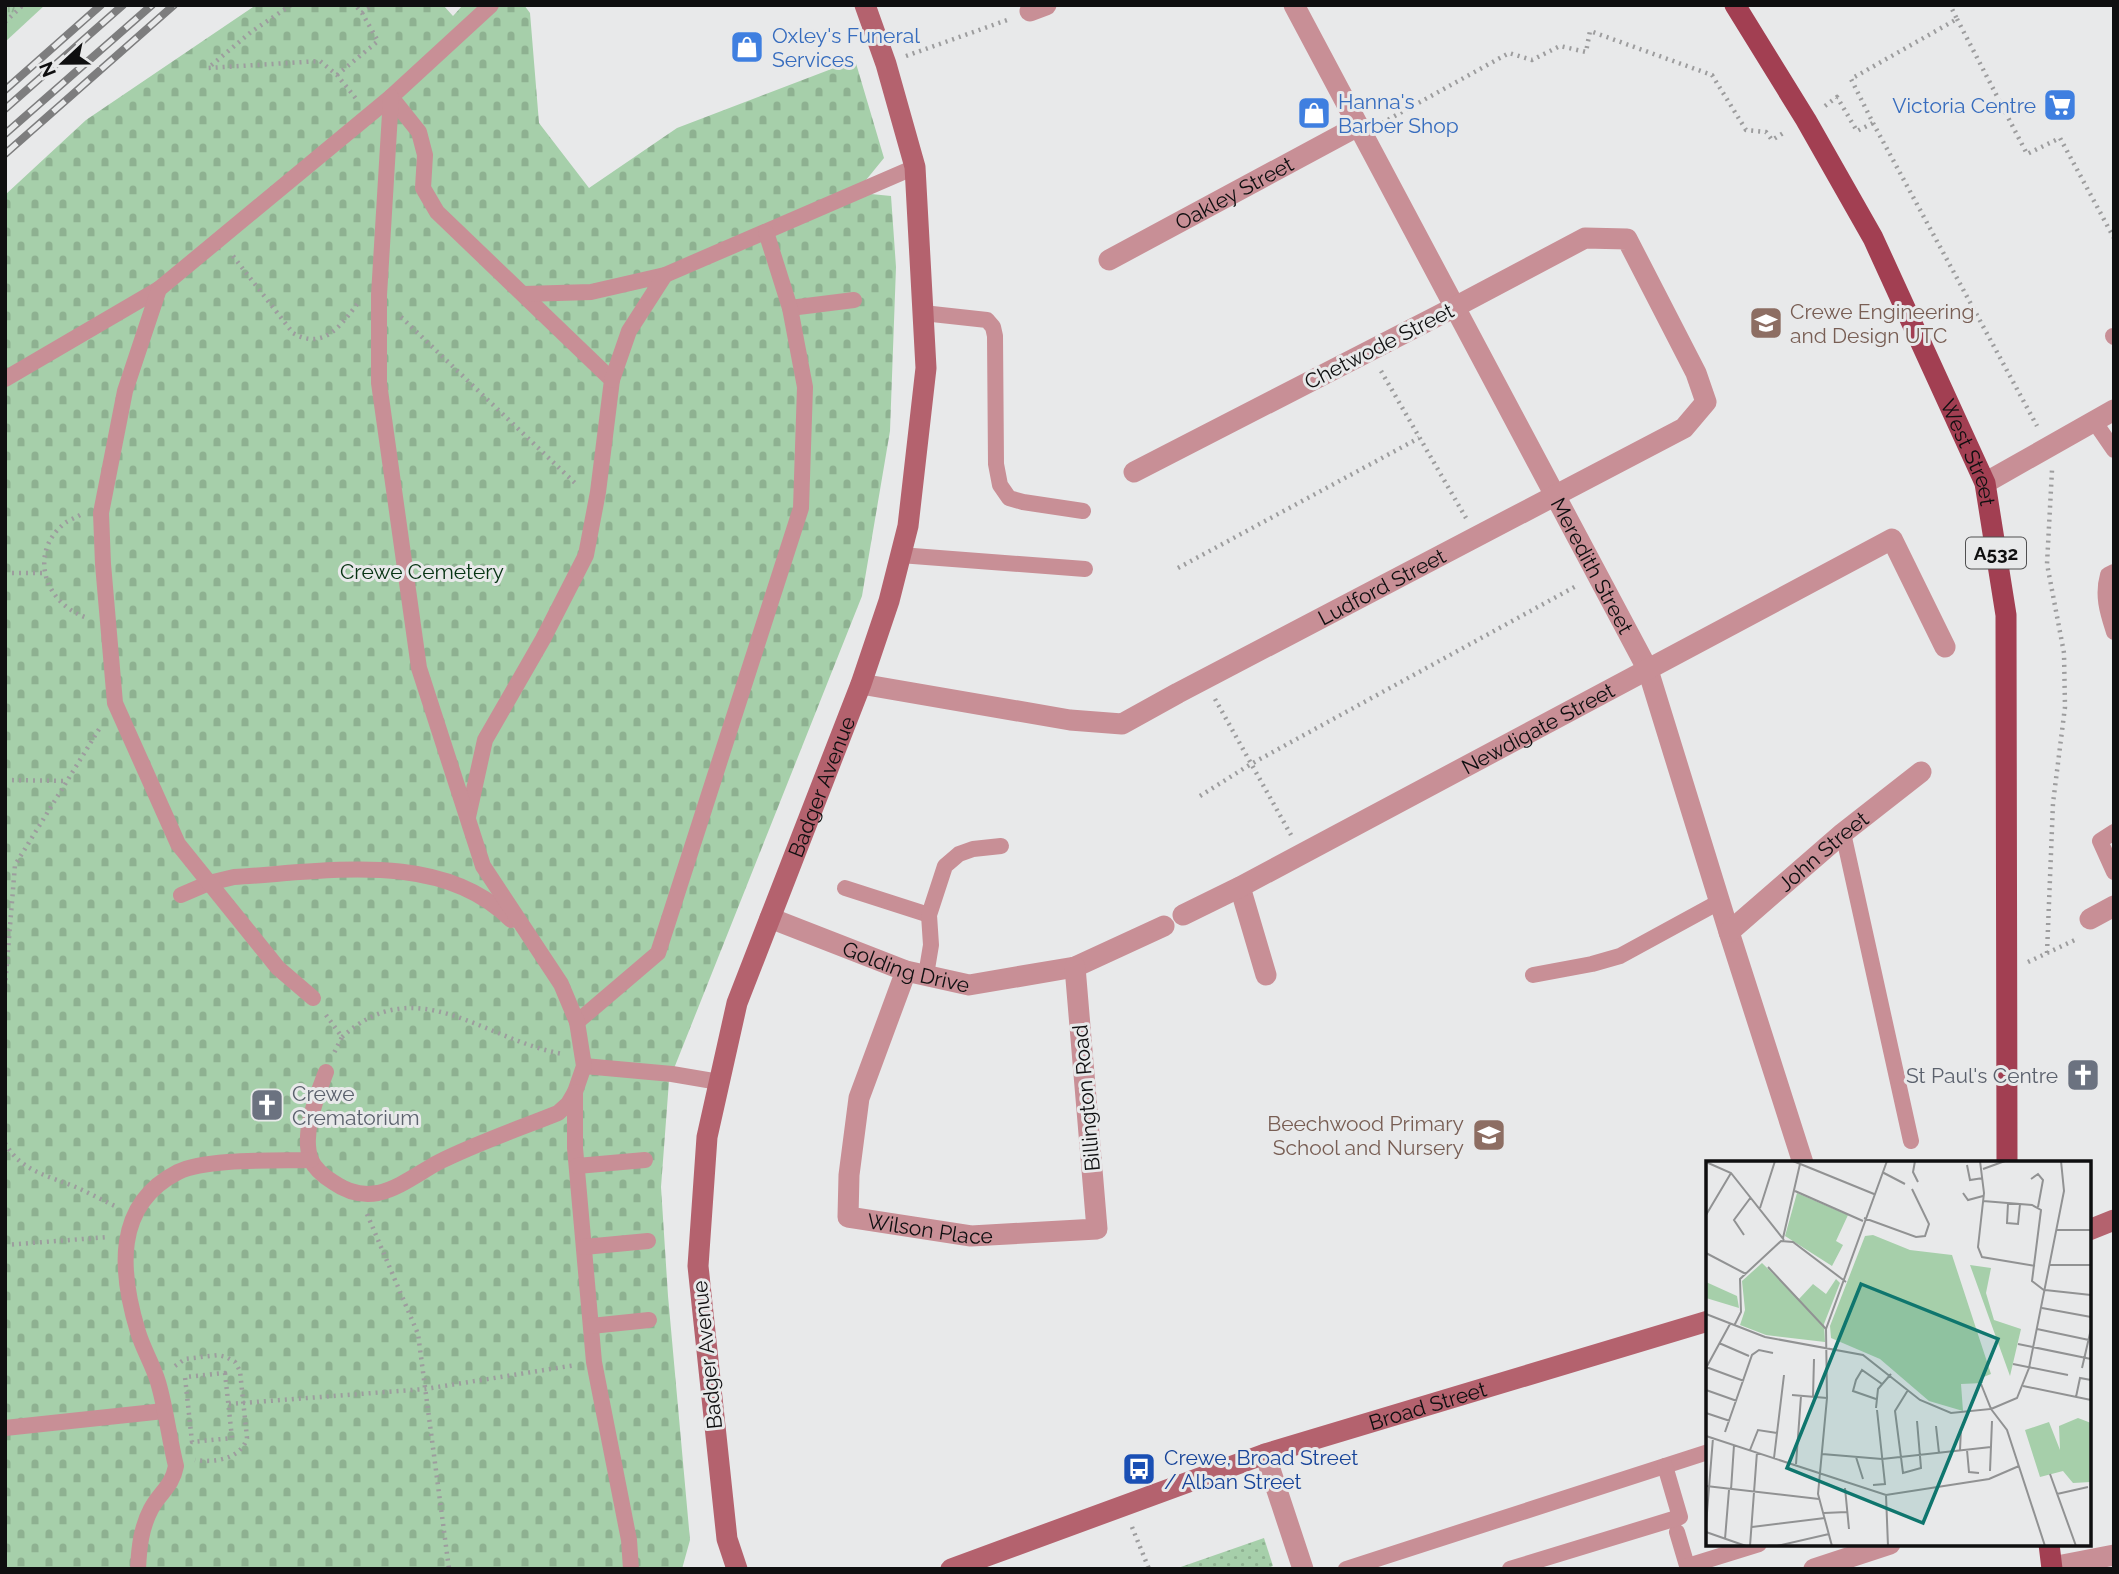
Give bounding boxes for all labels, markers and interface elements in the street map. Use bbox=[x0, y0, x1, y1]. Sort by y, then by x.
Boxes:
place label: Oxley's Funeral Services bbox=[772, 23, 920, 72]
north arrow bbox=[28, 28, 98, 98]
shop icon: Oxley's Funeral Services bbox=[728, 28, 766, 66]
text: N bbox=[34, 59, 60, 80]
supermarket icon: Victoria Centre bbox=[2041, 86, 2079, 124]
place label: Hanna's Barber Shop bbox=[1338, 89, 1459, 138]
place label: Victoria Centre bbox=[1892, 93, 2036, 118]
shop icon: Hanna's Barber Shop bbox=[1295, 94, 1333, 132]
street label: Oakley Street bbox=[1171, 151, 1297, 235]
street label: Chetwode Street bbox=[1300, 298, 1458, 394]
place label: Crewe Engineering and Design UTC bbox=[1790, 299, 1974, 348]
school or university icon: Crewe Engineering and Design UTC bbox=[1747, 304, 1785, 342]
street label: West Street bbox=[1936, 395, 2001, 507]
street label: Meredith Street bbox=[1546, 493, 1639, 638]
road number: A532 bbox=[1966, 538, 2026, 568]
street label: Ludford Street bbox=[1313, 543, 1450, 630]
park label: Crewe Cemetery bbox=[340, 559, 504, 584]
street label: Newdigate Street bbox=[1457, 677, 1618, 779]
street label: Badger Avenue bbox=[782, 713, 860, 861]
street label: John Street bbox=[1773, 806, 1873, 896]
street label: Golding Drive bbox=[839, 935, 972, 997]
street label: Billington Road bbox=[1067, 1024, 1105, 1172]
church icon: St Paul's Centre bbox=[2064, 1056, 2102, 1094]
place label: St Paul's Centre bbox=[1906, 1063, 2058, 1088]
place label: Crewe Crematorium bbox=[292, 1081, 420, 1130]
church icon: Crewe Crematorium bbox=[248, 1086, 286, 1124]
place label: Beechwood Primary School and Nursery bbox=[1267, 1111, 1464, 1160]
school or university icon: Beechwood Primary School and Nursery bbox=[1470, 1116, 1508, 1154]
inset map bbox=[1706, 1161, 2091, 1546]
street label: Wilson Place bbox=[866, 1208, 993, 1249]
street label: Badger Avenue bbox=[687, 1280, 727, 1430]
street label: Broad Street bbox=[1366, 1376, 1489, 1435]
place label: Crewe, Broad Street / Alban Street bbox=[1164, 1445, 1358, 1494]
bus stop icon: Crewe, Broad Street / Alban Street bbox=[1120, 1450, 1158, 1488]

